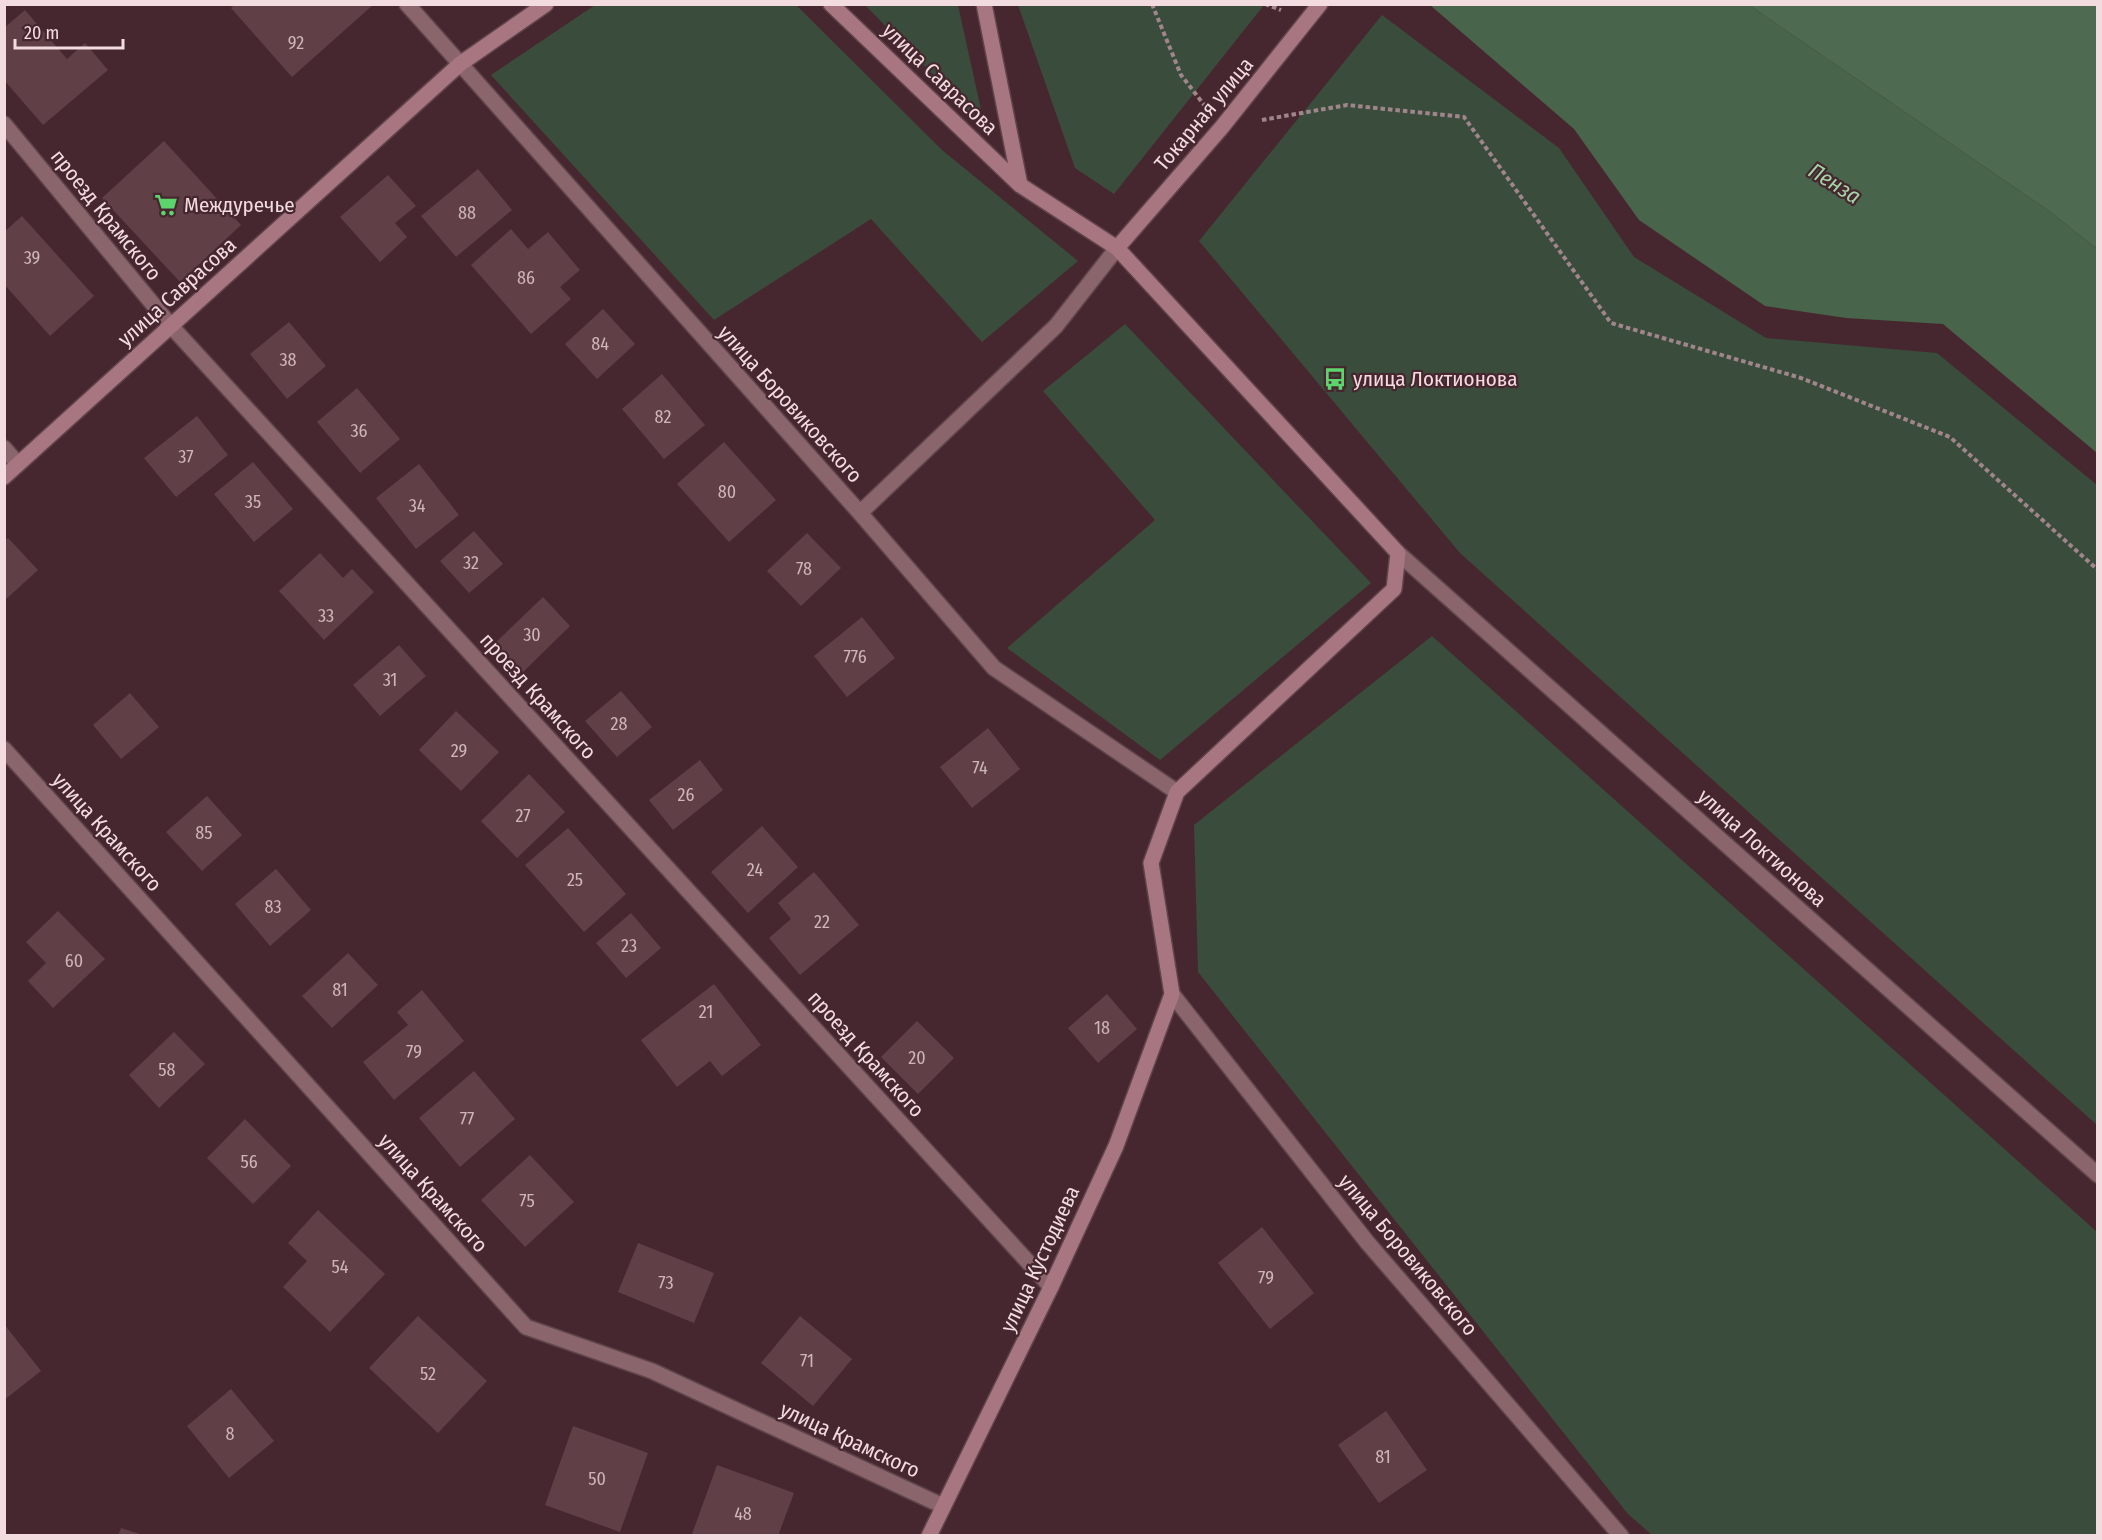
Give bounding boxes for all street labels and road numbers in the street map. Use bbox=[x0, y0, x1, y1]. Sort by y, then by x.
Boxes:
street label: улица Саврасова bbox=[877, 17, 1003, 141]
street label: Токарная улица bbox=[1149, 52, 1259, 176]
street label: проезд Крамского bbox=[45, 144, 167, 286]
street label: улица Саврасова bbox=[112, 232, 242, 352]
street label: улица Боровиковского bbox=[712, 320, 868, 488]
street label: проезд Крамского bbox=[474, 627, 602, 765]
street label: улица Крамского bbox=[47, 767, 167, 897]
street label: улица Локтионова bbox=[1692, 783, 1832, 913]
street label: проезд Крамского bbox=[802, 985, 930, 1123]
street label: улица Крамского bbox=[373, 1128, 493, 1258]
street label: улица Боровиковского bbox=[1333, 1169, 1483, 1341]
street label: улица Кустодиева bbox=[995, 1182, 1085, 1336]
street label: улица Крамского bbox=[776, 1396, 924, 1484]

